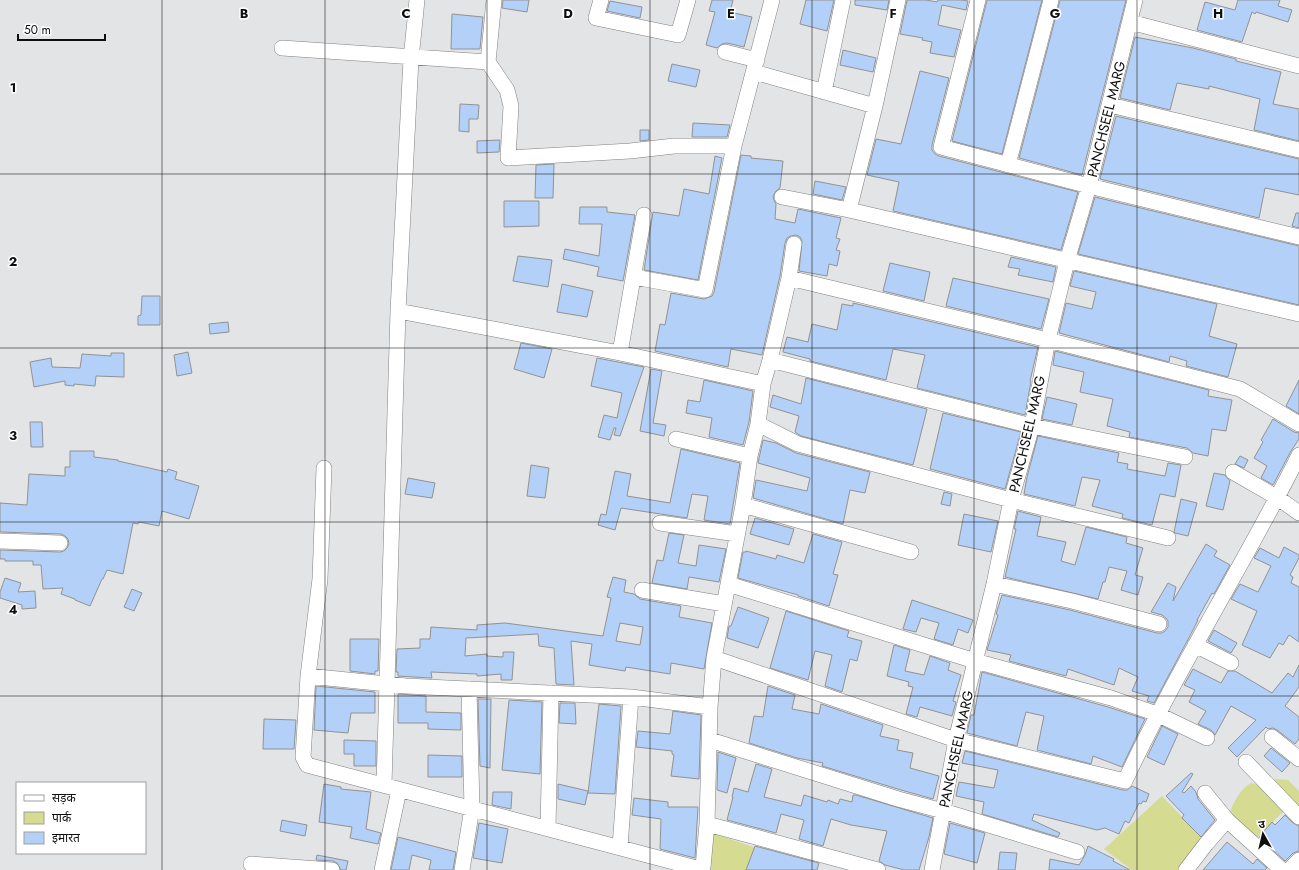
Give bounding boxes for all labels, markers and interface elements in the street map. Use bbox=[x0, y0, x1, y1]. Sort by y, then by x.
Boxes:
text: B bbox=[240, 4, 249, 23]
text: C bbox=[401, 4, 411, 23]
text: D bbox=[563, 4, 573, 23]
text: E bbox=[727, 4, 735, 23]
text: F bbox=[889, 4, 897, 23]
text: G bbox=[1050, 4, 1061, 23]
text: H bbox=[1213, 4, 1223, 23]
scale bar bbox=[18, 16, 105, 42]
text: 50 m bbox=[24, 21, 51, 39]
street label: PANCHSEEL MARG bbox=[1082, 59, 1130, 179]
text: 1 bbox=[10, 78, 16, 97]
text: 2 bbox=[9, 252, 17, 271]
street label: PANCHSEEL MARG bbox=[1004, 374, 1050, 494]
text: 3 bbox=[9, 426, 17, 445]
text: 4 bbox=[8, 600, 18, 619]
street label: PANCHSEEL MARG bbox=[934, 688, 978, 809]
legend bbox=[16, 782, 146, 854]
text: सड़क bbox=[52, 789, 77, 807]
text: पार्क bbox=[52, 809, 72, 827]
north arrow bbox=[1243, 814, 1283, 854]
text: उ bbox=[1257, 816, 1266, 832]
text: इमारत bbox=[52, 829, 81, 847]

